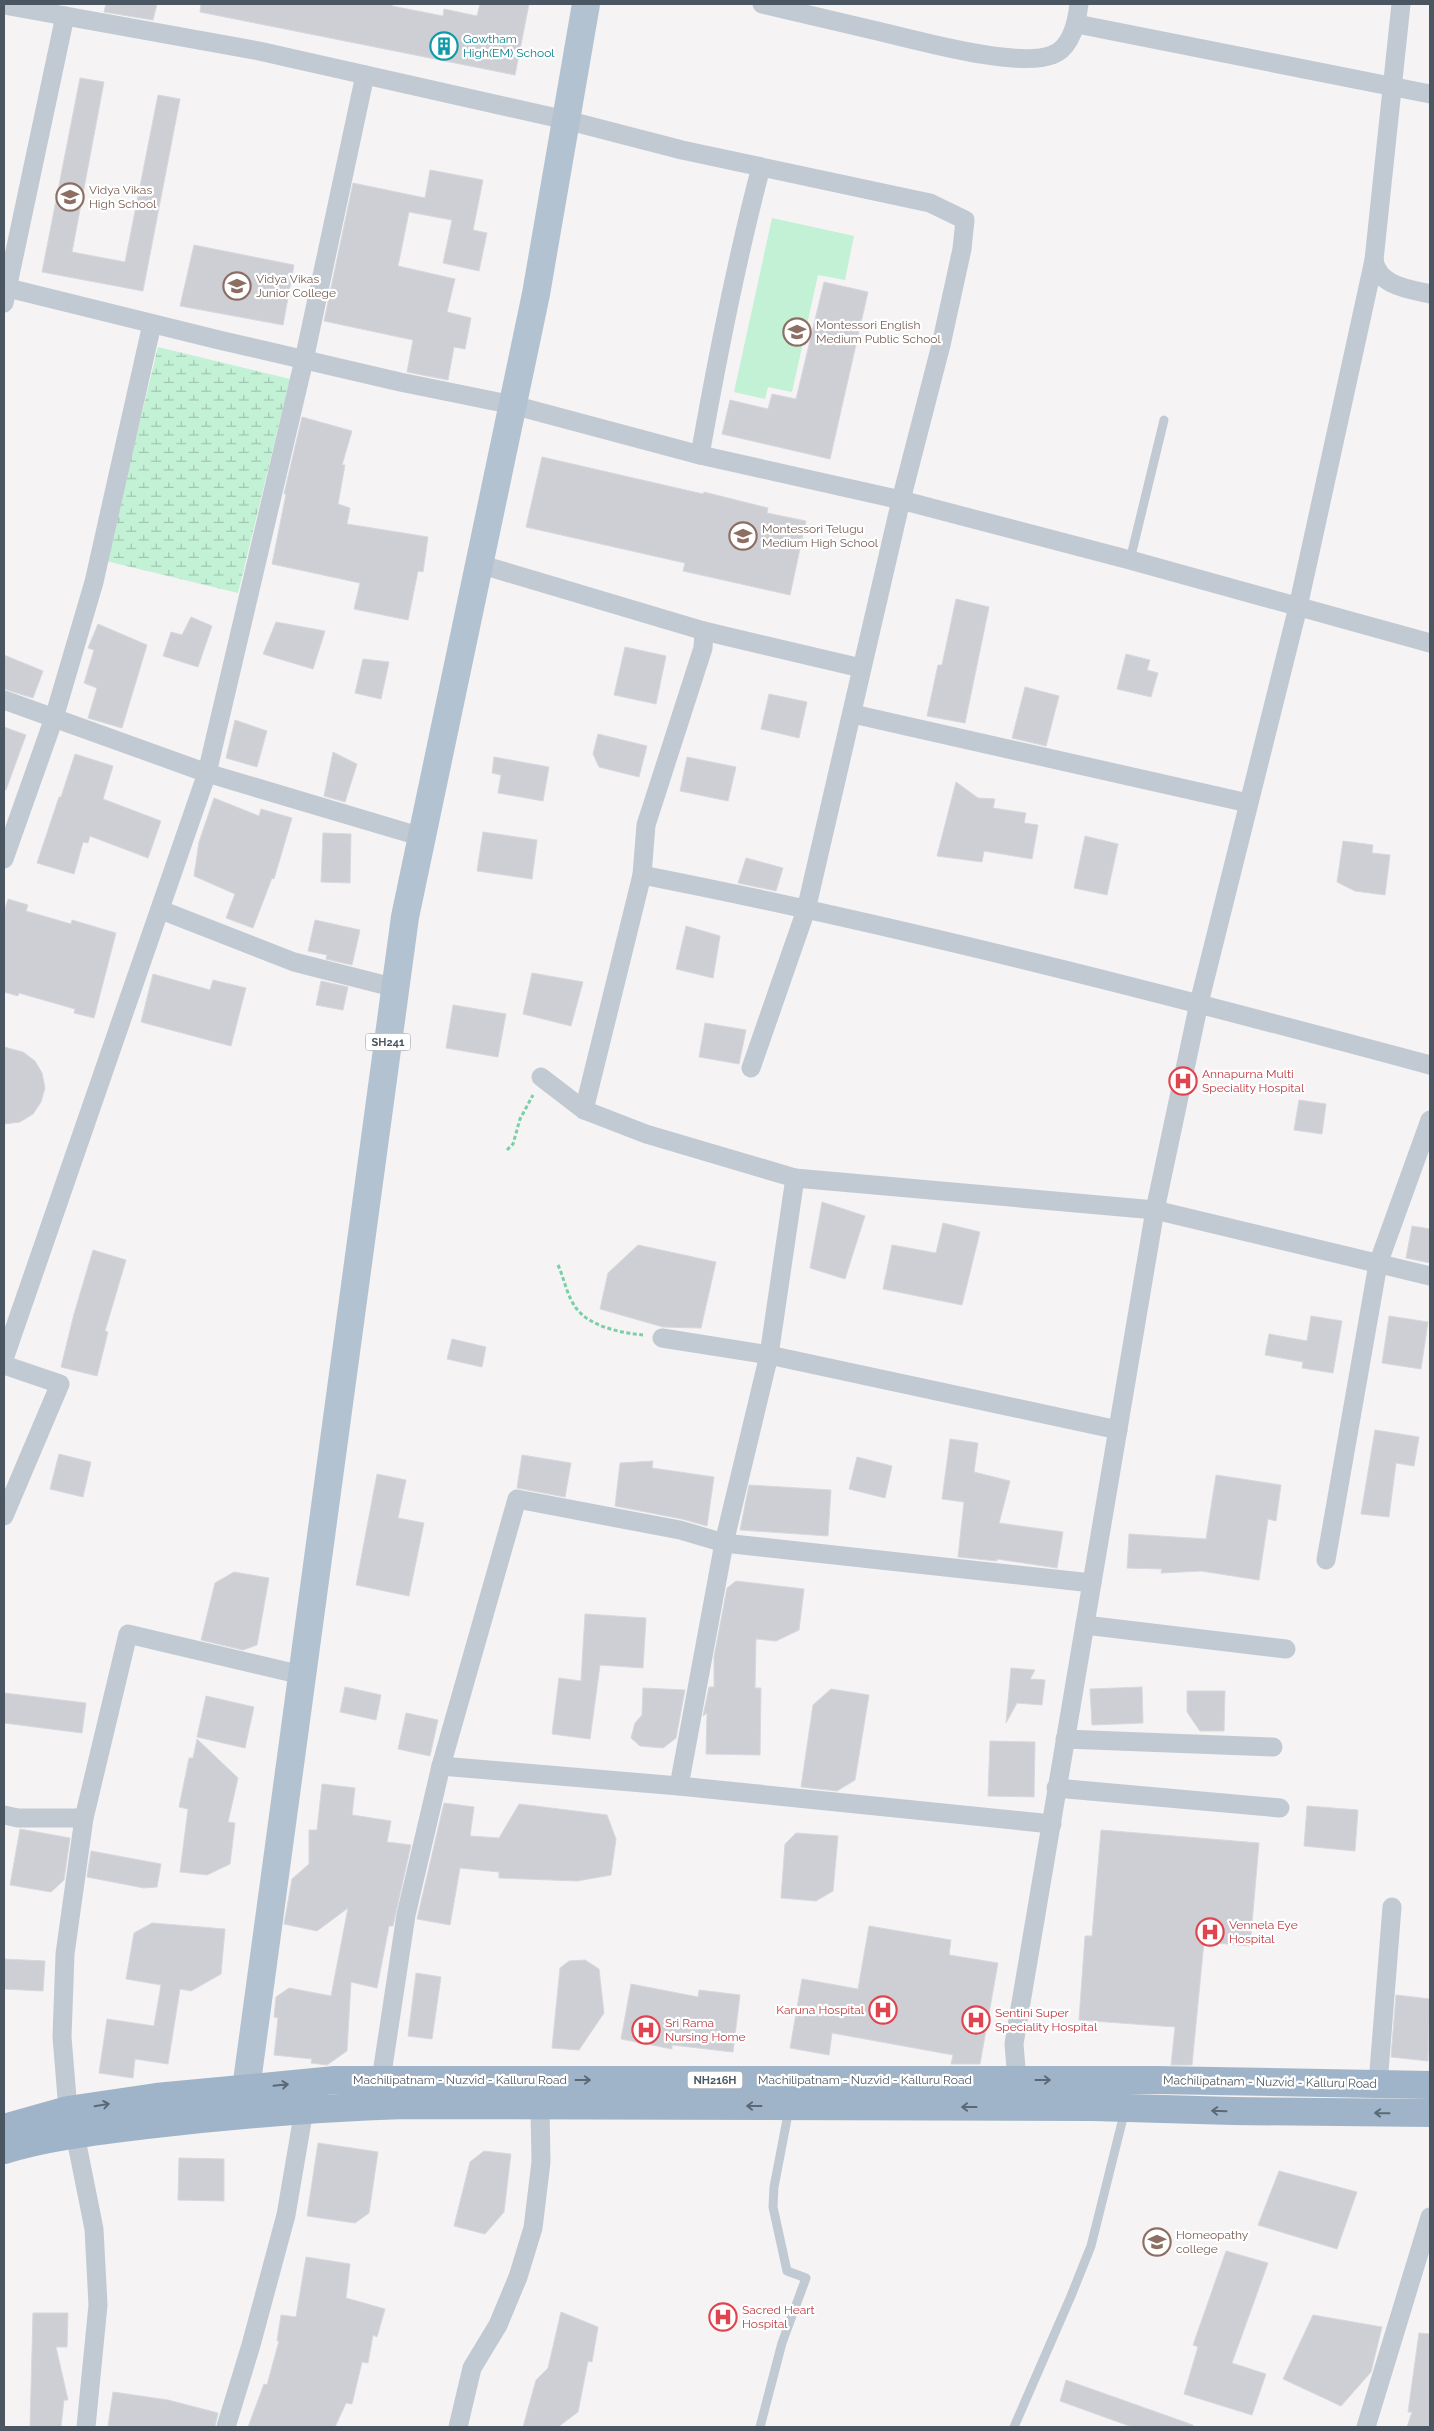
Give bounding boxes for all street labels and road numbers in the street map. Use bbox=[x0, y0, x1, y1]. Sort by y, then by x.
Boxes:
road number: SH241 bbox=[366, 1034, 410, 1050]
road number: NH216H bbox=[688, 2072, 742, 2088]
street label: Machilipatnam - Nuzvid - Kalluru Road bbox=[353, 2073, 567, 2087]
street label: Machilipatnam - Nuzvid - Kalluru Road bbox=[758, 2073, 972, 2087]
street label: Machilipatnam - Nuzvid - Kalluru Road bbox=[1163, 2073, 1377, 2091]

